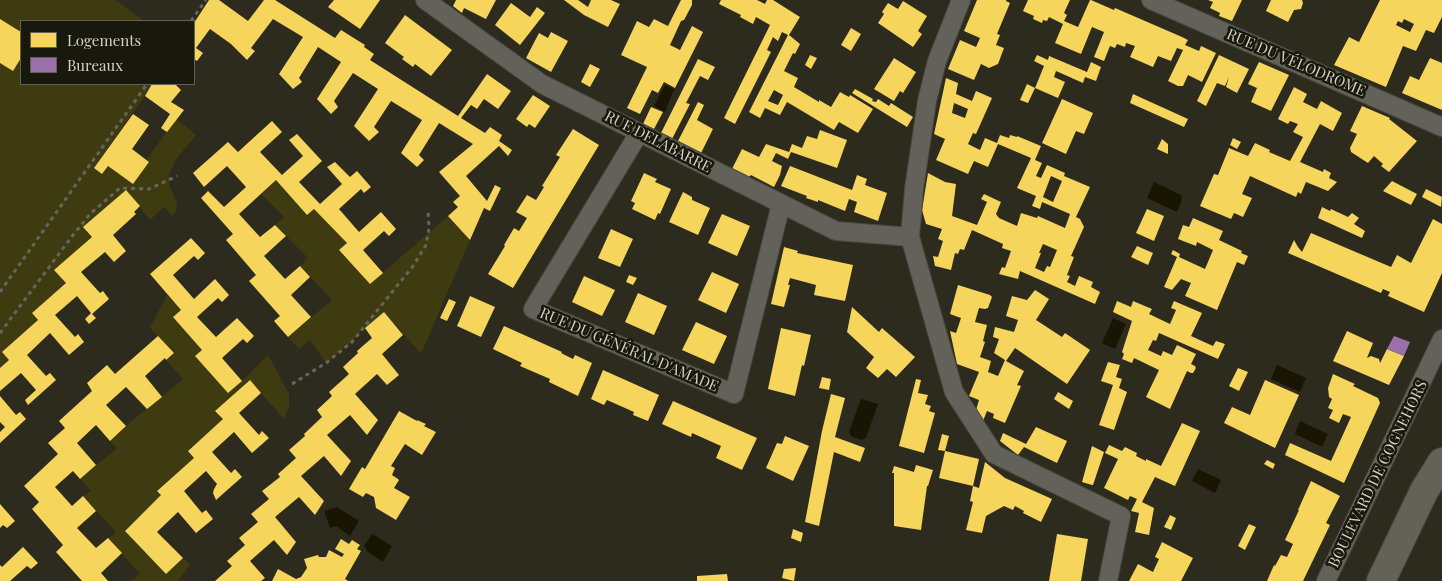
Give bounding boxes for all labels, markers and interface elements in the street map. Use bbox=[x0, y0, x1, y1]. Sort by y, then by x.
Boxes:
legend bbox=[20, 20, 195, 85]
street label: RUE DU VÉLODROME bbox=[1224, 26, 1368, 100]
text: Logements bbox=[67, 30, 141, 50]
text: Bureaux bbox=[67, 55, 123, 75]
street label: RUE DELABARRE bbox=[602, 107, 714, 177]
street label: RUE DU GÉNÉRAL D'AMADE bbox=[537, 304, 721, 396]
street label: BOULEVARD DE COGNEHORS bbox=[1325, 378, 1431, 570]

